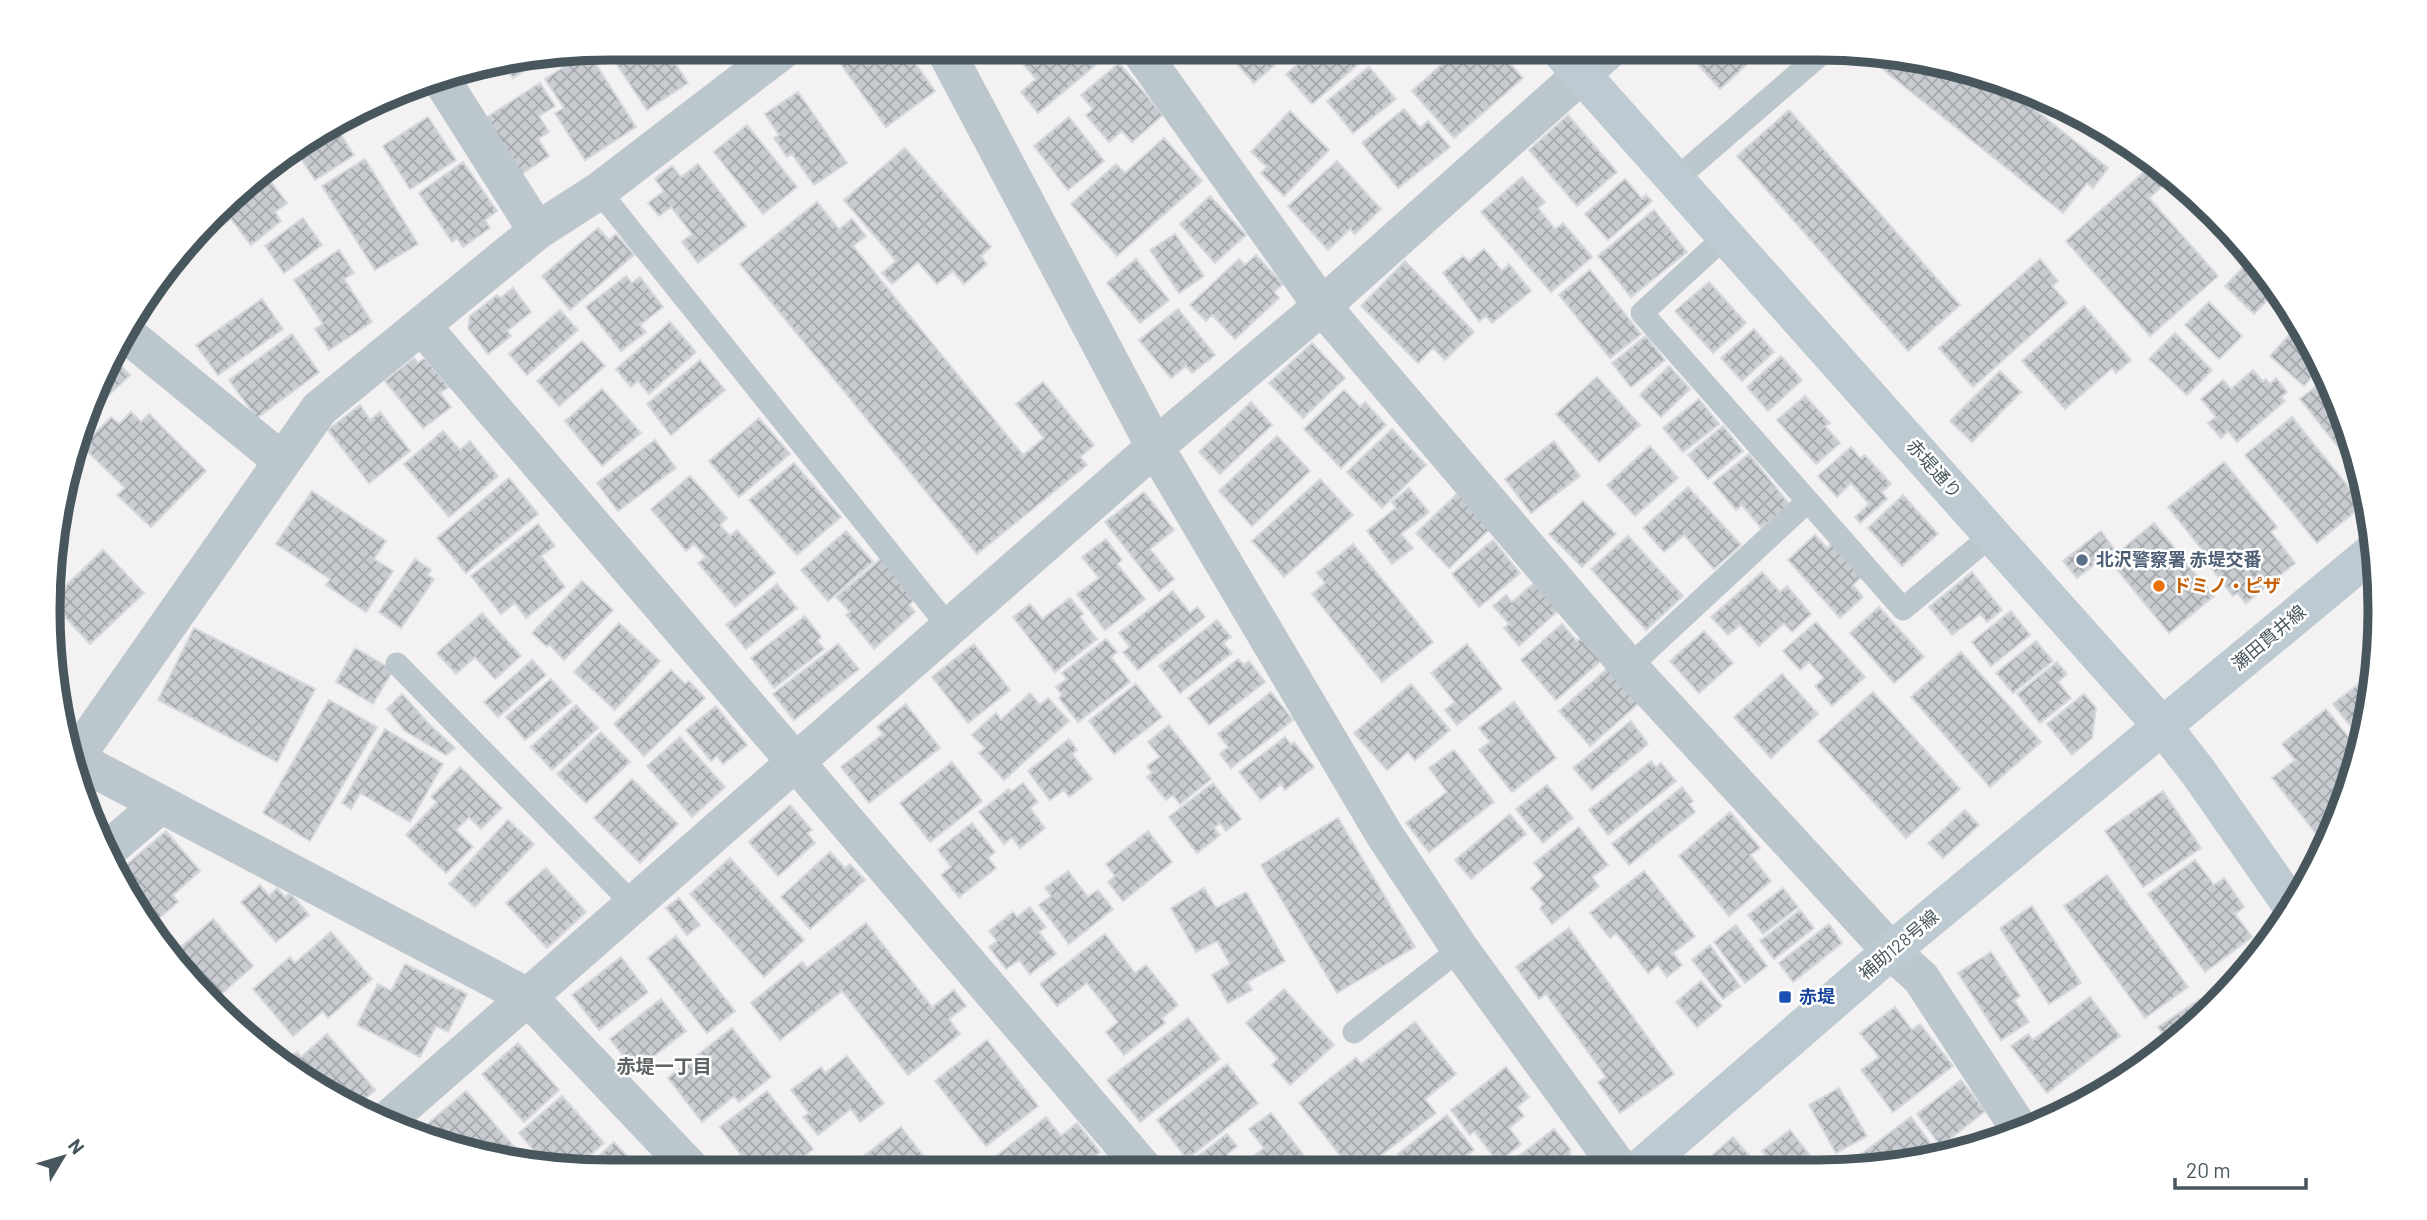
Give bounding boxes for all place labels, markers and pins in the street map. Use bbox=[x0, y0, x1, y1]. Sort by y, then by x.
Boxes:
place label: 北沢警察署 赤堤交番 bbox=[2096, 548, 2262, 570]
marker: 北沢警察署 赤堤交番 bbox=[2074, 552, 2090, 568]
place label: ドミノ・ピザ bbox=[2173, 574, 2281, 596]
marker: ドミノ・ピザ bbox=[2151, 578, 2167, 594]
place label: 赤堤 bbox=[1799, 985, 1835, 1007]
marker: 赤堤 bbox=[1777, 989, 1793, 1005]

